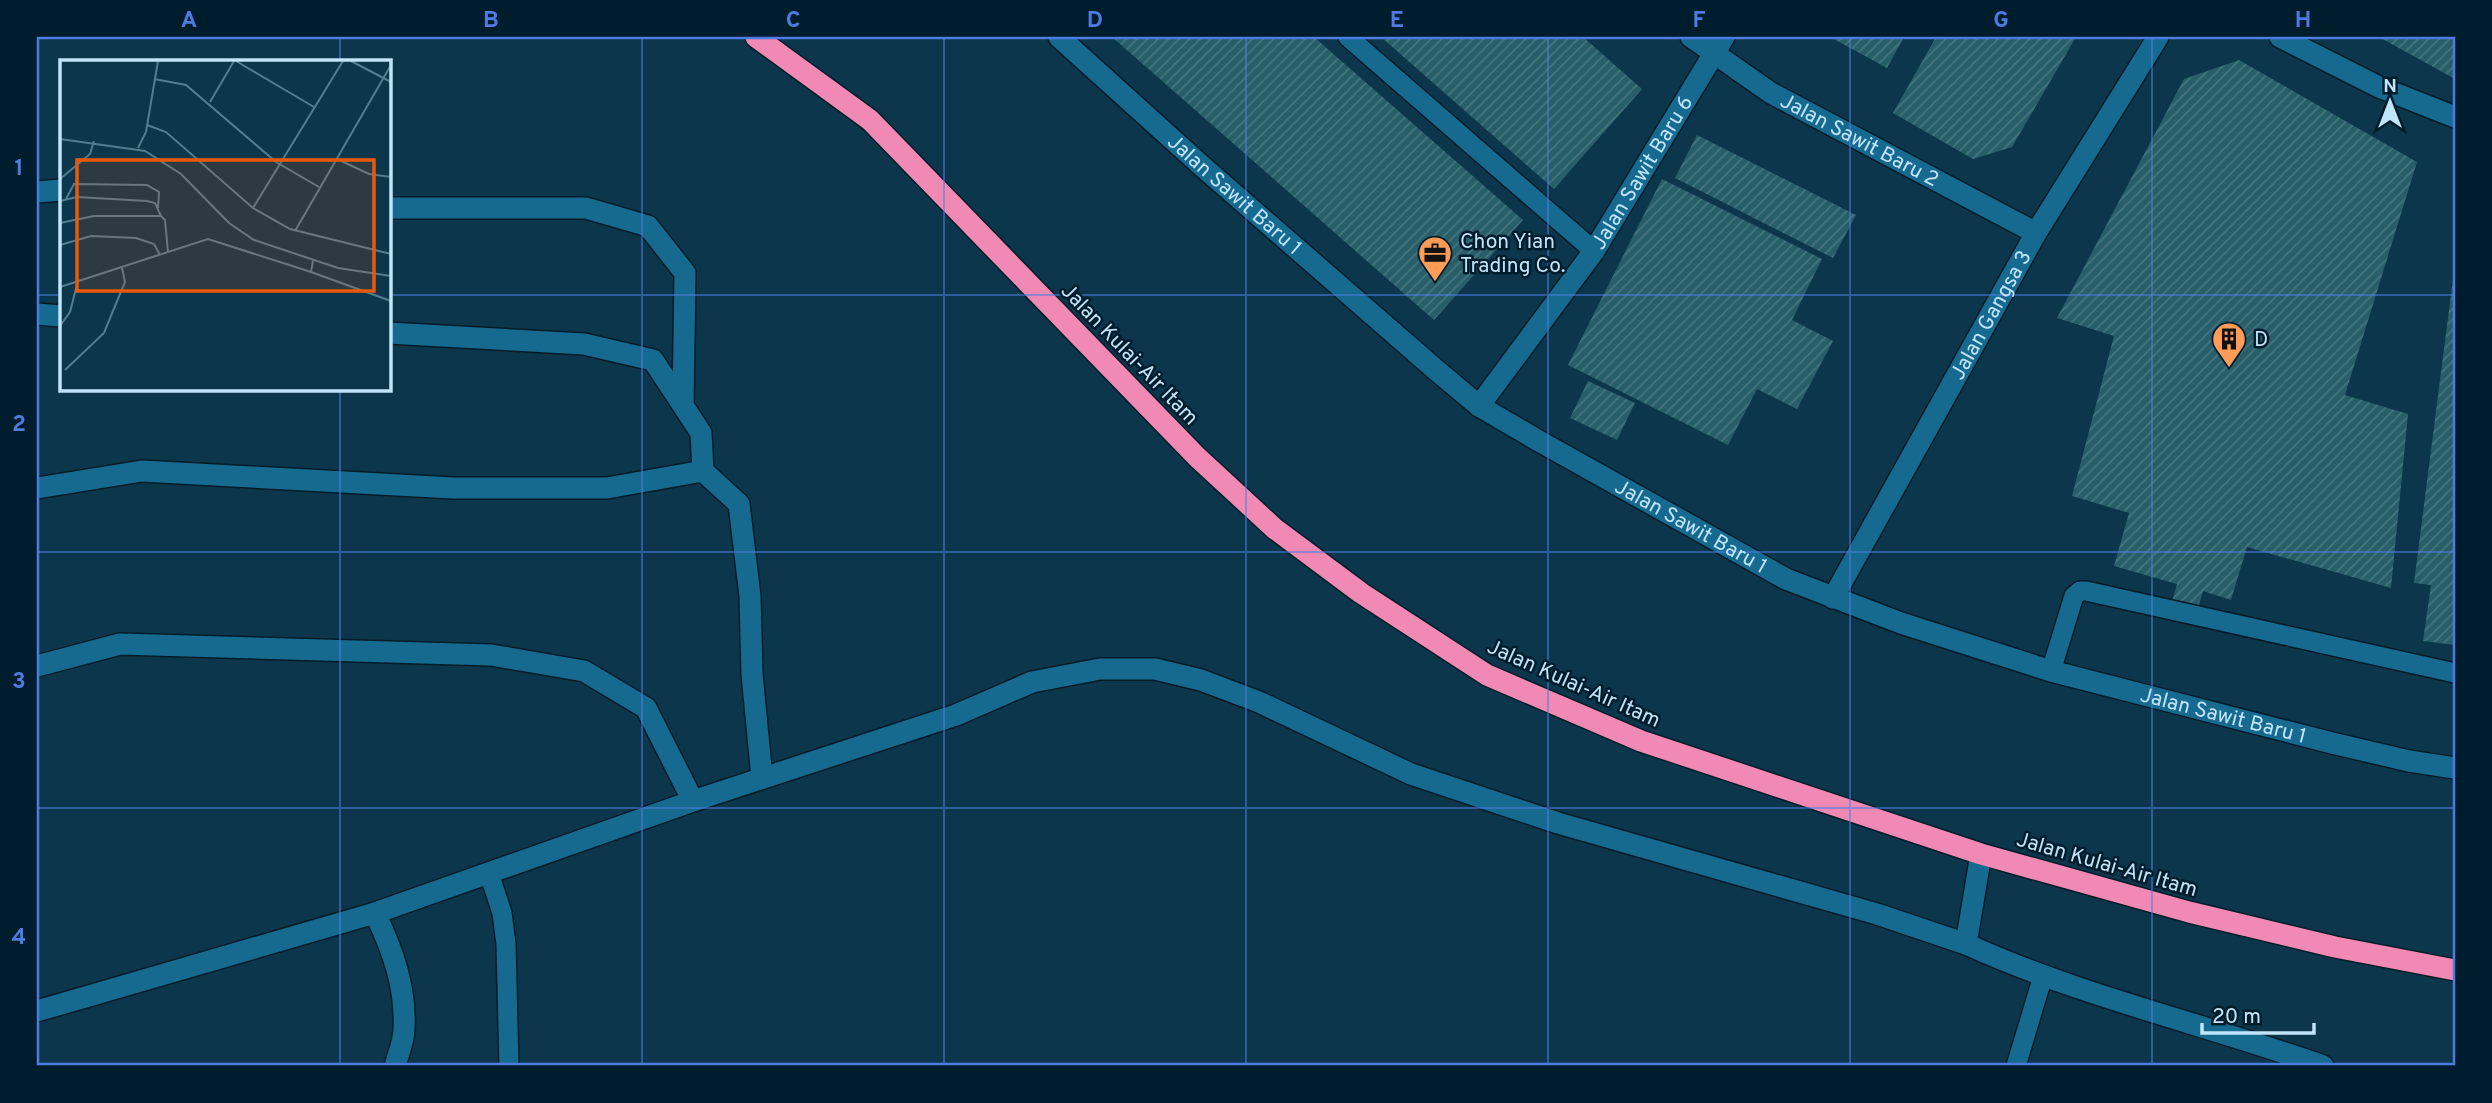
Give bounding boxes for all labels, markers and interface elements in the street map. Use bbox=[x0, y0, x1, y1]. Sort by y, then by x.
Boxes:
text: A bbox=[181, 7, 197, 36]
text: B bbox=[483, 7, 499, 36]
text: C bbox=[786, 7, 800, 36]
text: D bbox=[1087, 7, 1103, 36]
text: E bbox=[1390, 7, 1404, 36]
text: F bbox=[1692, 7, 1706, 36]
text: G bbox=[1993, 7, 2009, 36]
text: H bbox=[2295, 7, 2311, 36]
inset map bbox=[60, 60, 390, 390]
north arrow bbox=[2356, 66, 2426, 136]
text: N bbox=[2383, 75, 2397, 99]
street label: Jalan Sawit Baru 2 bbox=[1775, 88, 1943, 194]
street label: Jalan Sawit Baru 6 bbox=[1586, 91, 1700, 255]
street label: Jalan Sawit Baru 1 bbox=[1161, 129, 1307, 262]
text: 1 bbox=[14, 155, 24, 184]
place label: Chon Yian Trading Co. bbox=[1460, 229, 1566, 280]
office icon: Chon Yian Trading Co. bbox=[1416, 234, 1454, 283]
street label: Jalan Gangsa 3 bbox=[1945, 246, 2039, 385]
street label: Jalan Kulai-Air Itam bbox=[1054, 278, 1204, 432]
building icon: D bbox=[2210, 320, 2248, 369]
place label: D bbox=[2254, 327, 2268, 354]
text: 2 bbox=[12, 411, 26, 440]
street label: Jalan Sawit Baru 1 bbox=[1609, 474, 1772, 581]
street label: Jalan Kulai-Air Itam bbox=[1482, 634, 1664, 735]
text: 3 bbox=[12, 668, 26, 697]
street label: Jalan Sawit Baru 1 bbox=[2137, 682, 2309, 751]
street label: Jalan Kulai-Air Itam bbox=[2013, 827, 2200, 904]
text: 4 bbox=[12, 924, 26, 953]
scale bar bbox=[2202, 991, 2314, 1035]
text: 20 m bbox=[2212, 1004, 2261, 1031]

